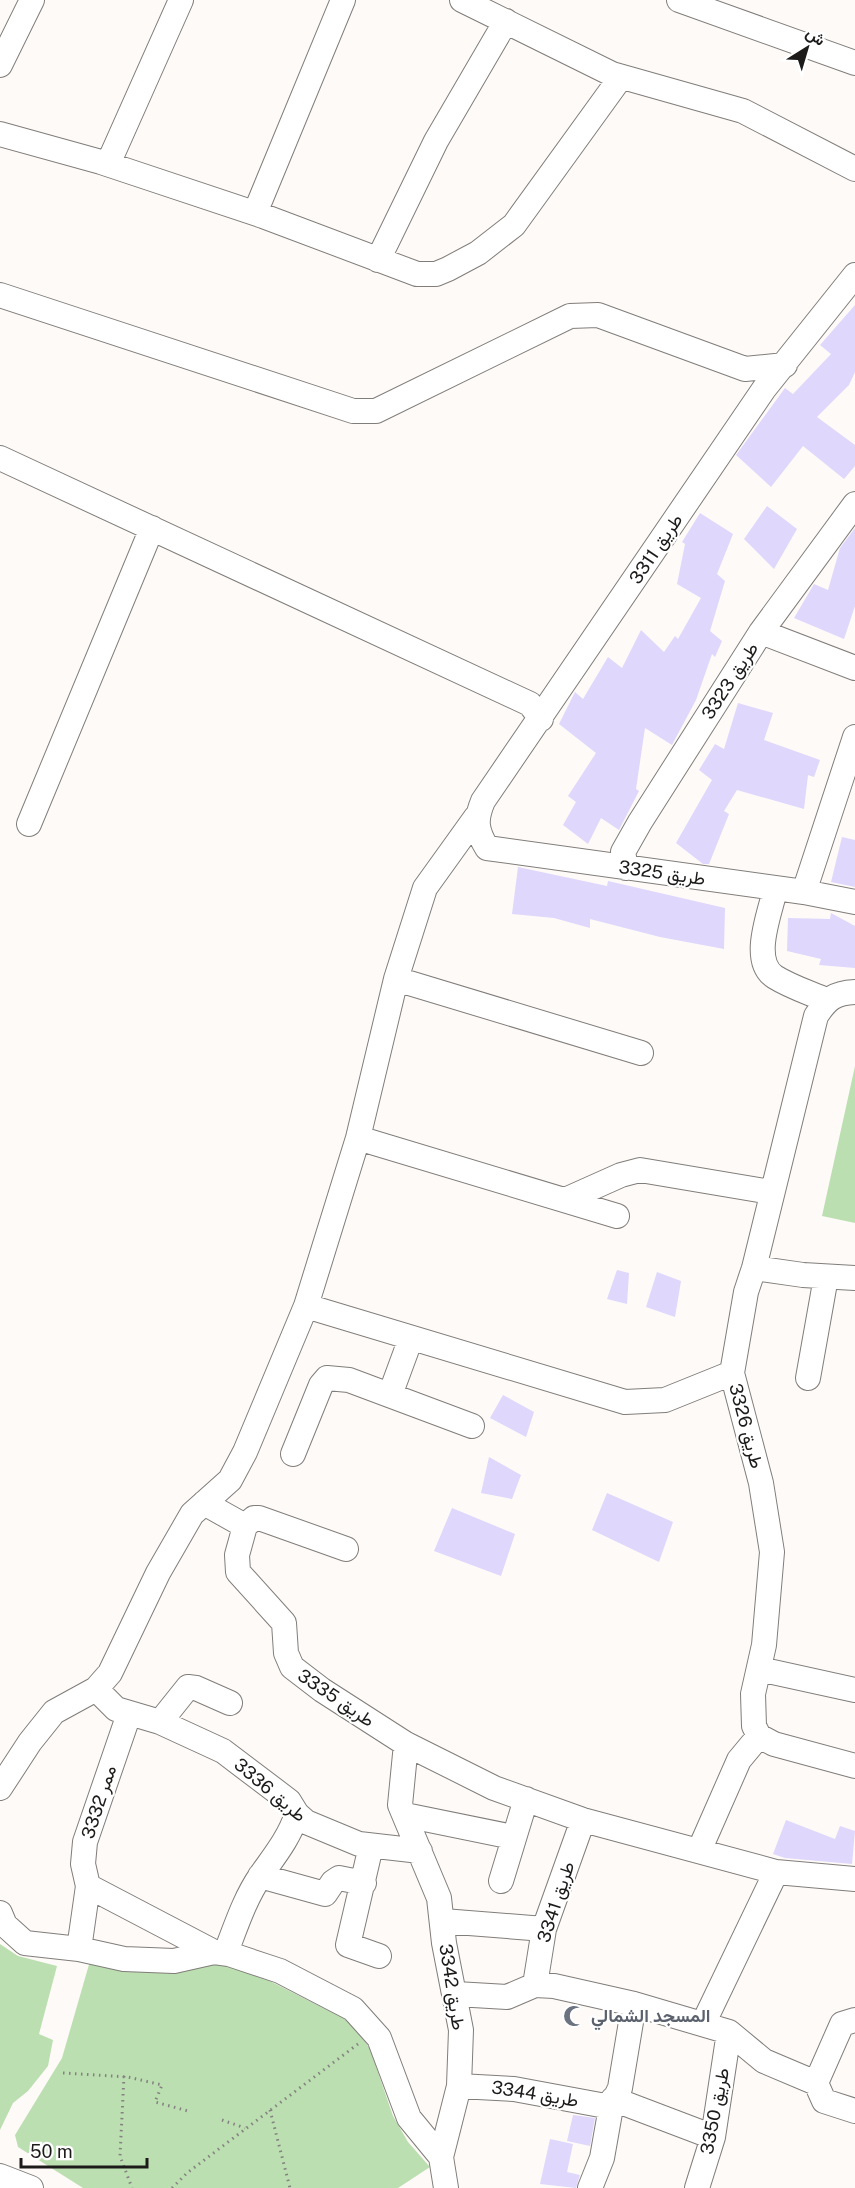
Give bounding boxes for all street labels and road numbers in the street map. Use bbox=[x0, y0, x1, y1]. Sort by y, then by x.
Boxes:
street label: طريق 3311 bbox=[625, 510, 687, 588]
street label: طريق 3323 bbox=[697, 638, 763, 724]
street label: طريق 3325 bbox=[617, 856, 707, 890]
street label: طريق 3326 bbox=[724, 1381, 768, 1471]
street label: طريق 3335 bbox=[293, 1664, 379, 1732]
street label: طريق 3336 bbox=[229, 1753, 311, 1827]
street label: ممر 3332 bbox=[77, 1763, 121, 1841]
street label: طريق 3341 bbox=[533, 1859, 579, 1945]
street label: طريق 3342 bbox=[434, 1942, 470, 2032]
street label: طريق 3350 bbox=[696, 2066, 734, 2156]
street label: طريق 3344 bbox=[490, 2076, 580, 2112]

